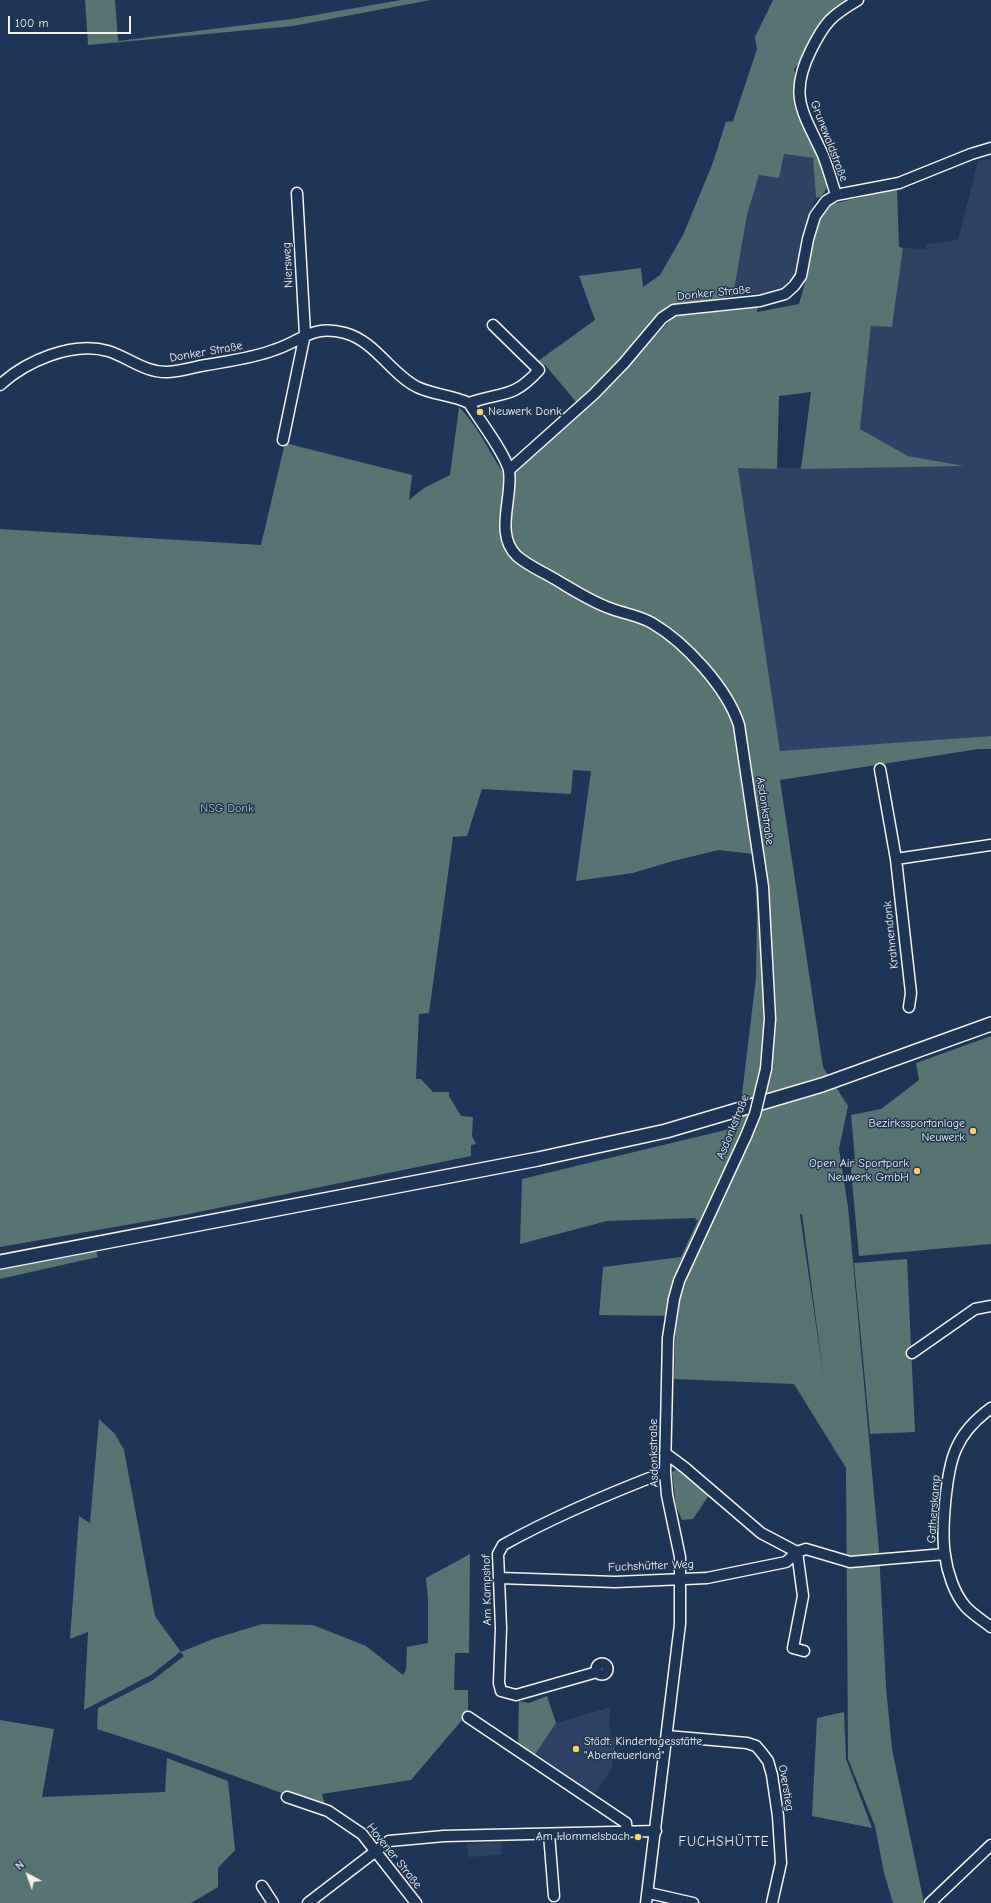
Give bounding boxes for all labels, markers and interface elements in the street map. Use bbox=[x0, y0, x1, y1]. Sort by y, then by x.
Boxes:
scale bar bbox=[10, 8, 133, 34]
text: 100 m bbox=[15, 16, 48, 30]
street label: Grunewaldstraße bbox=[807, 98, 851, 184]
street label: Niersweg bbox=[280, 242, 296, 288]
street label: Donker Straße bbox=[676, 282, 752, 304]
street label: Donker Straße bbox=[168, 338, 244, 366]
place label: Neuwerk Donk bbox=[488, 405, 562, 419]
marker: Neuwerk Donk bbox=[475, 407, 485, 417]
street label: Asdonkstraße bbox=[753, 776, 777, 846]
park label: NSG Donk bbox=[200, 802, 254, 816]
street label: Krahnendonk bbox=[880, 900, 902, 970]
street label: Asdonkstraße bbox=[713, 1093, 753, 1161]
place label: Bezirkssportanlage Neuwerk bbox=[868, 1117, 965, 1145]
marker: Bezirkssportanlage Neuwerk bbox=[968, 1126, 978, 1136]
place label: Open Air Sportpark Neuwerk GmbH bbox=[809, 1157, 909, 1185]
marker: Open Air Sportpark Neuwerk GmbH bbox=[912, 1166, 922, 1176]
street label: Asdonkstraße bbox=[646, 1419, 662, 1487]
street label: Gatherskamp bbox=[924, 1474, 944, 1544]
street label: Am Kampshof bbox=[479, 1554, 495, 1626]
street label: Fuchshütter Weg bbox=[608, 1557, 694, 1575]
place label: Städt. Kindertagesstätte "Abenteuerland" bbox=[584, 1735, 702, 1763]
marker: Städt. Kindertagesstätte "Abenteuerland" bbox=[571, 1744, 581, 1754]
street label: Overstieg bbox=[775, 1764, 797, 1812]
street label: Hovener Straße bbox=[363, 1820, 425, 1892]
place label: Am Hommelsbach bbox=[536, 1830, 630, 1844]
marker: Am Hommelsbach bbox=[633, 1832, 643, 1842]
district label: FUCHSHÜTTE bbox=[678, 1834, 770, 1850]
north arrow bbox=[8, 1855, 48, 1895]
text: N bbox=[13, 1858, 27, 1873]

